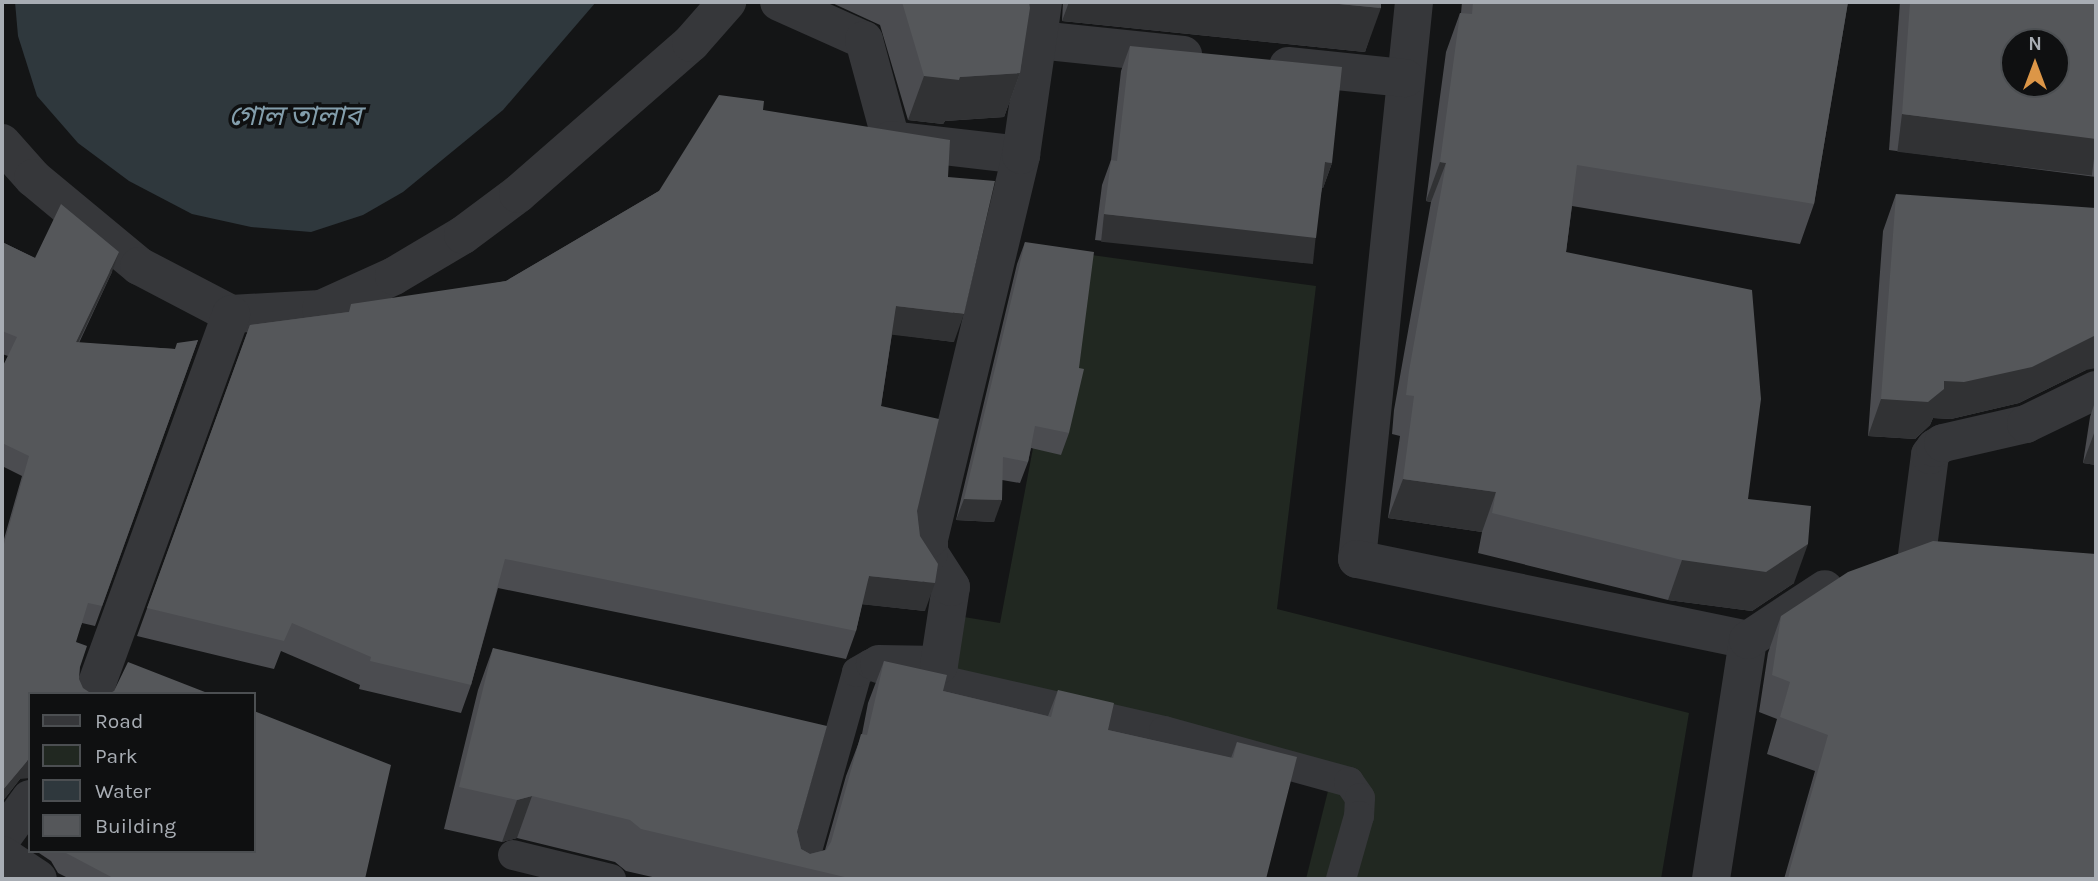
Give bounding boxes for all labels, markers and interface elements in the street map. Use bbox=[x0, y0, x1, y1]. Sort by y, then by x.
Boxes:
north arrow bbox=[2000, 28, 2070, 98]
text: N bbox=[2028, 33, 2042, 55]
water label: গোল তালাব bbox=[229, 99, 361, 133]
legend bbox=[28, 692, 256, 853]
text: Road bbox=[95, 709, 143, 733]
text: Park bbox=[95, 744, 138, 768]
text: Water bbox=[95, 779, 151, 803]
text: Building bbox=[95, 814, 176, 838]

